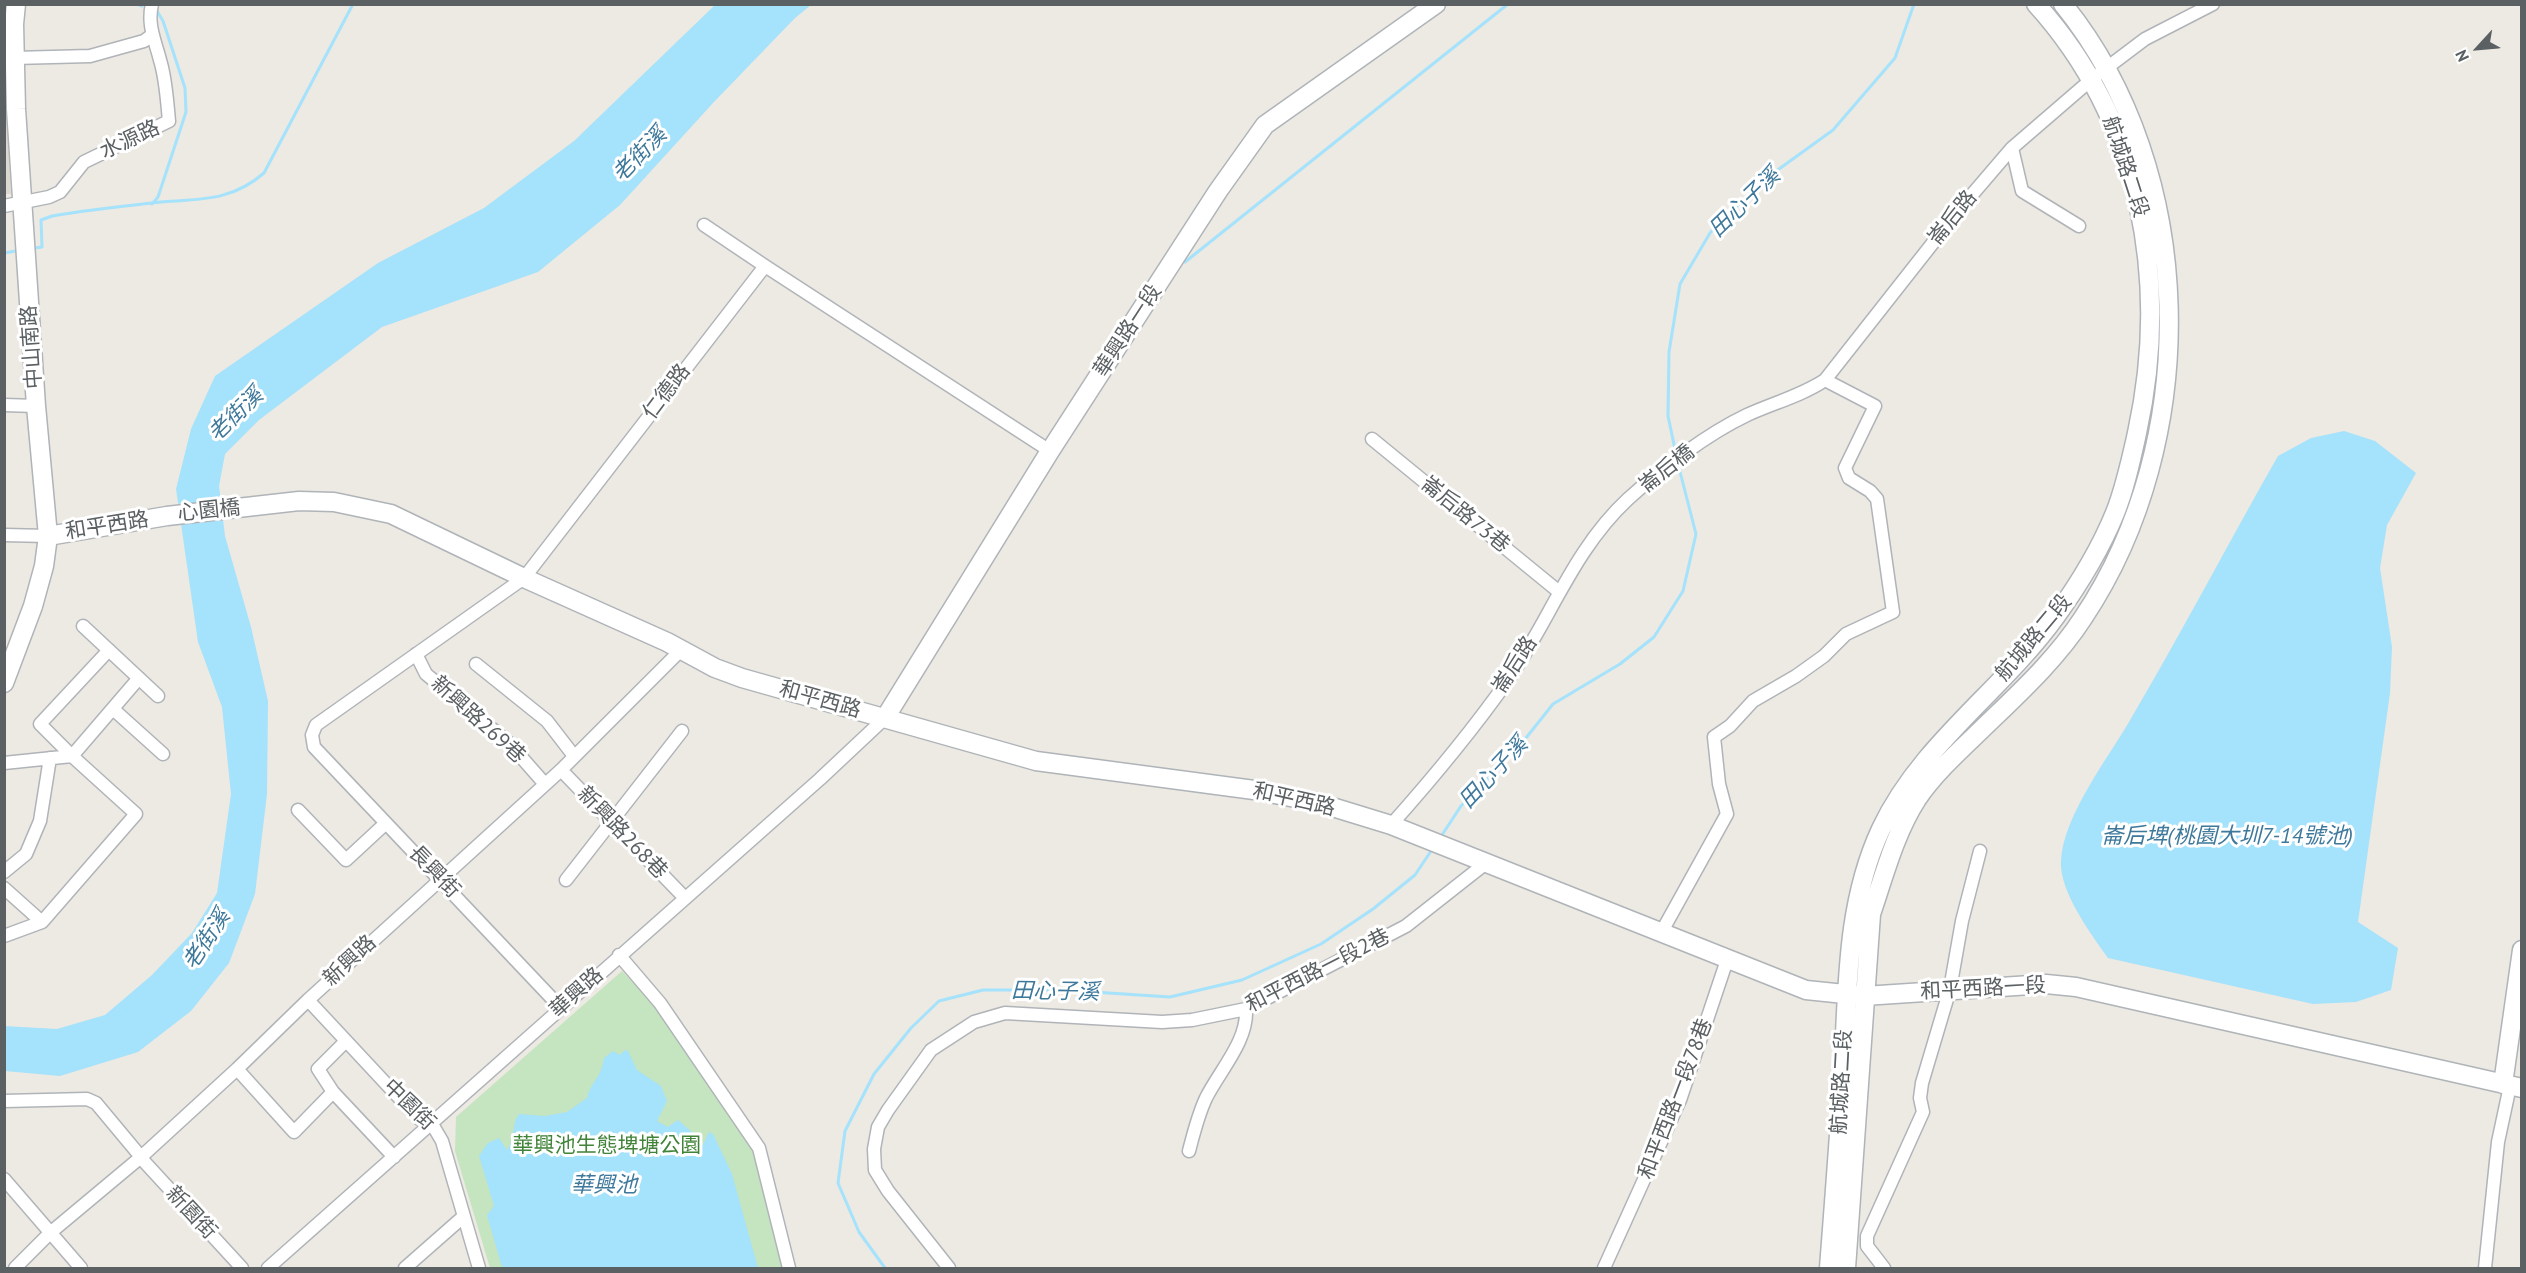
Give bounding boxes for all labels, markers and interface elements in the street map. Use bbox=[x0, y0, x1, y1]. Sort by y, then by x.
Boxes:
north arrow bbox=[2448, 18, 2508, 78]
text: N bbox=[2451, 47, 2473, 65]
street label: 航城路二段 bbox=[2097, 113, 2153, 221]
street label: 水源路 bbox=[96, 115, 164, 165]
water label: 老街溪 bbox=[608, 122, 672, 188]
water label: 田心子溪 bbox=[1704, 163, 1786, 243]
street label: 崙后路 bbox=[1923, 186, 1983, 250]
street label: 華興路一段 bbox=[1089, 280, 1167, 382]
street label: 中山南路 bbox=[17, 304, 47, 390]
street label: 仁德路 bbox=[638, 359, 696, 425]
water label: 老街溪 bbox=[203, 383, 269, 447]
street label: 崙后橋 bbox=[1634, 440, 1700, 498]
street label: 崙后路73巷 bbox=[1416, 472, 1514, 558]
street label: 心園橋 bbox=[176, 495, 242, 527]
street label: 和平西路 bbox=[64, 507, 150, 545]
street label: 航城路二段 bbox=[1991, 590, 2077, 686]
street label: 崙后路 bbox=[1487, 632, 1543, 698]
street label: 新興路269巷 bbox=[426, 671, 530, 769]
street label: 和平西路 bbox=[776, 676, 864, 724]
water label: 田心子溪 bbox=[1454, 732, 1534, 814]
street label: 和平西路 bbox=[1250, 778, 1338, 822]
street label: 新興路268巷 bbox=[572, 782, 672, 884]
water label: 崙后埤(桃園大圳7-14號池) bbox=[2101, 824, 2353, 850]
street label: 長興街 bbox=[403, 841, 465, 903]
water label: 老街溪 bbox=[178, 905, 236, 975]
street label: 和平西路一段2巷 bbox=[1242, 924, 1394, 1018]
street label: 新興路 bbox=[318, 930, 382, 992]
street label: 華興路 bbox=[545, 963, 609, 1023]
street label: 和平西路一段 bbox=[1919, 973, 2047, 1005]
water label: 田心子溪 bbox=[1011, 978, 1099, 1006]
street label: 和平西路一段78巷 bbox=[1634, 1015, 1718, 1183]
street label: 航城路二段 bbox=[1827, 1029, 1857, 1135]
street label: 中園街 bbox=[378, 1074, 440, 1136]
park label: 華興池生態埤塘公園 bbox=[513, 1133, 701, 1159]
water label: 華興池 bbox=[571, 1173, 637, 1199]
street label: 新園街 bbox=[160, 1181, 222, 1245]

